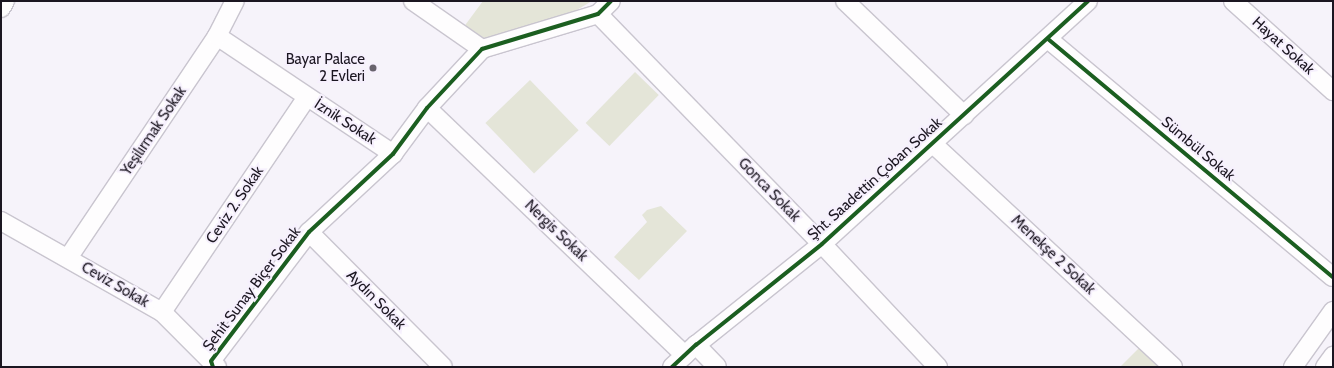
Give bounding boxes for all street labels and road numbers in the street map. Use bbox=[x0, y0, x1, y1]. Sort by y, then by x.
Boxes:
street label: Hayat Sokak bbox=[1248, 13, 1318, 79]
street label: Yeşilırmak Sokak bbox=[118, 83, 190, 179]
street label: İznik Sokak bbox=[311, 95, 379, 149]
street label: Sümbül Sokak bbox=[1158, 113, 1238, 185]
street label: Şht. Saadettin Çoban Sokak bbox=[804, 114, 946, 244]
street label: Gonca Sokak bbox=[734, 154, 804, 226]
street label: Ceviz 2. Sokak bbox=[202, 163, 268, 247]
street label: Nergis Sokak bbox=[521, 196, 591, 266]
street label: Menekşe 2 Sokak bbox=[1007, 211, 1099, 299]
street label: Şehit Sunay Biçer Sokak bbox=[199, 223, 305, 355]
street label: Ceviz Sokak bbox=[78, 258, 152, 312]
street label: Aydın Sokak bbox=[342, 266, 410, 334]

